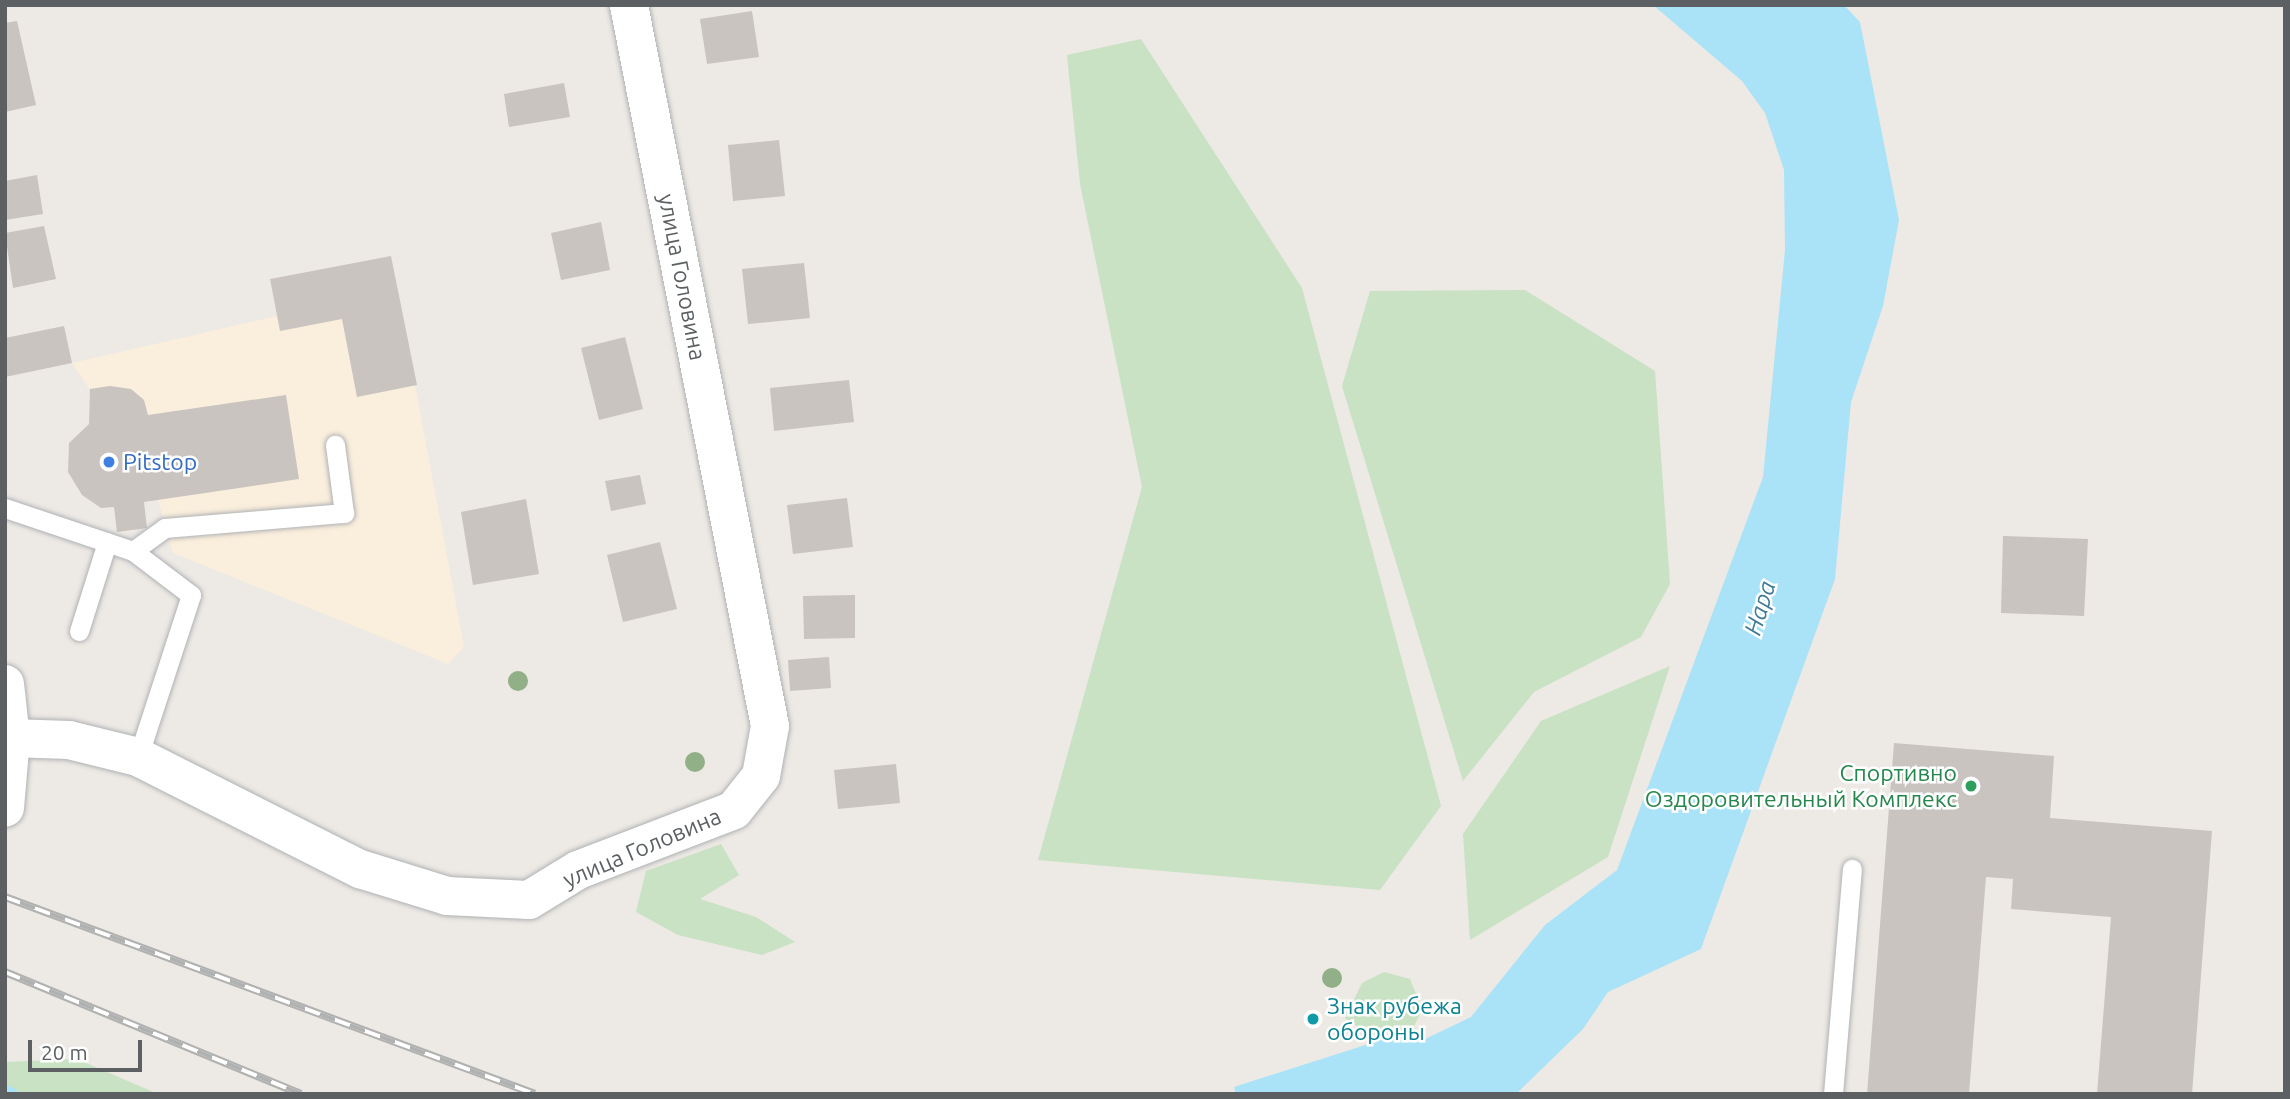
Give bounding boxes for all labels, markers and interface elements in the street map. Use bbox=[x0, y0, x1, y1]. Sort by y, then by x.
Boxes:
street label: улица Головина bbox=[652, 191, 712, 363]
place label: Pitstop bbox=[123, 448, 197, 476]
marker: Pitstop bbox=[101, 454, 117, 470]
water label: Нара bbox=[1738, 578, 1782, 638]
place label: Спортивно Оздоровительный Комплекс bbox=[1645, 759, 1957, 813]
marker: Спортивно Оздоровительный Комплекс bbox=[1963, 778, 1979, 794]
street label: улица Головина bbox=[559, 802, 725, 894]
place label: Знак рубежа обороны bbox=[1327, 992, 1462, 1046]
marker: Знак рубежа обороны bbox=[1305, 1011, 1321, 1027]
scale bar bbox=[32, 1026, 145, 1070]
text: 20 m bbox=[41, 1040, 88, 1064]

